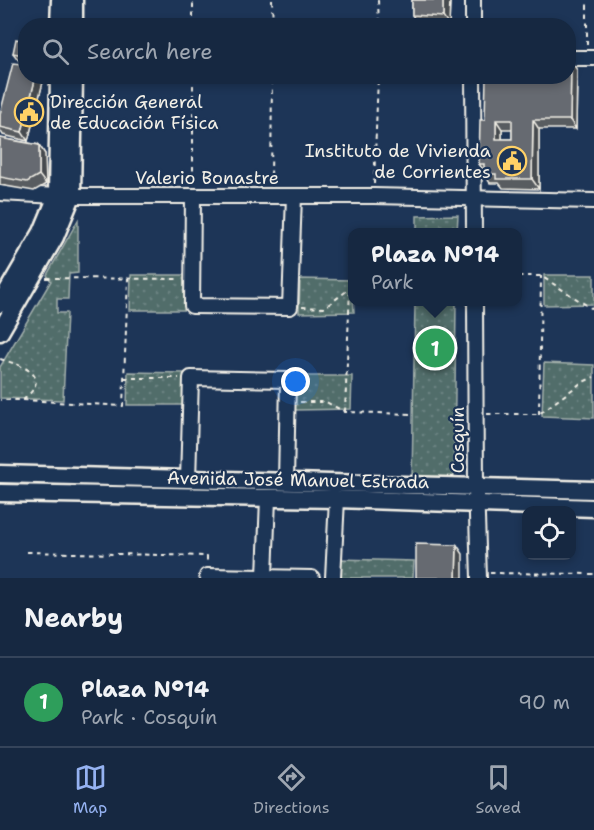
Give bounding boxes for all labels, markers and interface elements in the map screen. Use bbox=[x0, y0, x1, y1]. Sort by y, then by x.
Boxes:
search box bbox=[18, 18, 576, 84]
icon: search bbox=[39, 35, 72, 68]
text: Search here bbox=[87, 37, 213, 66]
place label: Dirección General de Educación Física bbox=[50, 90, 218, 135]
public building icon: Dirección General de Educación Física bbox=[13, 96, 45, 128]
place label: Instituto de Vivienda de Corrientes bbox=[305, 139, 491, 184]
public building icon: Instituto de Vivienda de Corrientes bbox=[496, 145, 528, 177]
street label: Valerio Bonastre bbox=[135, 166, 279, 190]
popup bbox=[348, 228, 522, 306]
text: Plaza N°14 bbox=[371, 240, 499, 269]
text: Park bbox=[371, 269, 414, 295]
pin: 1 bbox=[416, 326, 454, 370]
your location bbox=[281, 367, 310, 396]
street label: Cosquín bbox=[446, 407, 470, 473]
street label: Avenida José Manuel Estrada bbox=[167, 466, 429, 494]
map controls bbox=[522, 506, 576, 560]
button: locate bbox=[522, 506, 576, 560]
text: Nearby bbox=[24, 600, 123, 635]
text: Plaza N°14 bbox=[81, 675, 209, 704]
text: 1 bbox=[39, 689, 48, 715]
text: 90 m bbox=[518, 689, 570, 715]
text: Park · Cosquín bbox=[81, 704, 217, 730]
tab: Map bbox=[73, 761, 107, 818]
tab: Directions bbox=[253, 761, 330, 818]
tab: Saved bbox=[476, 761, 521, 818]

